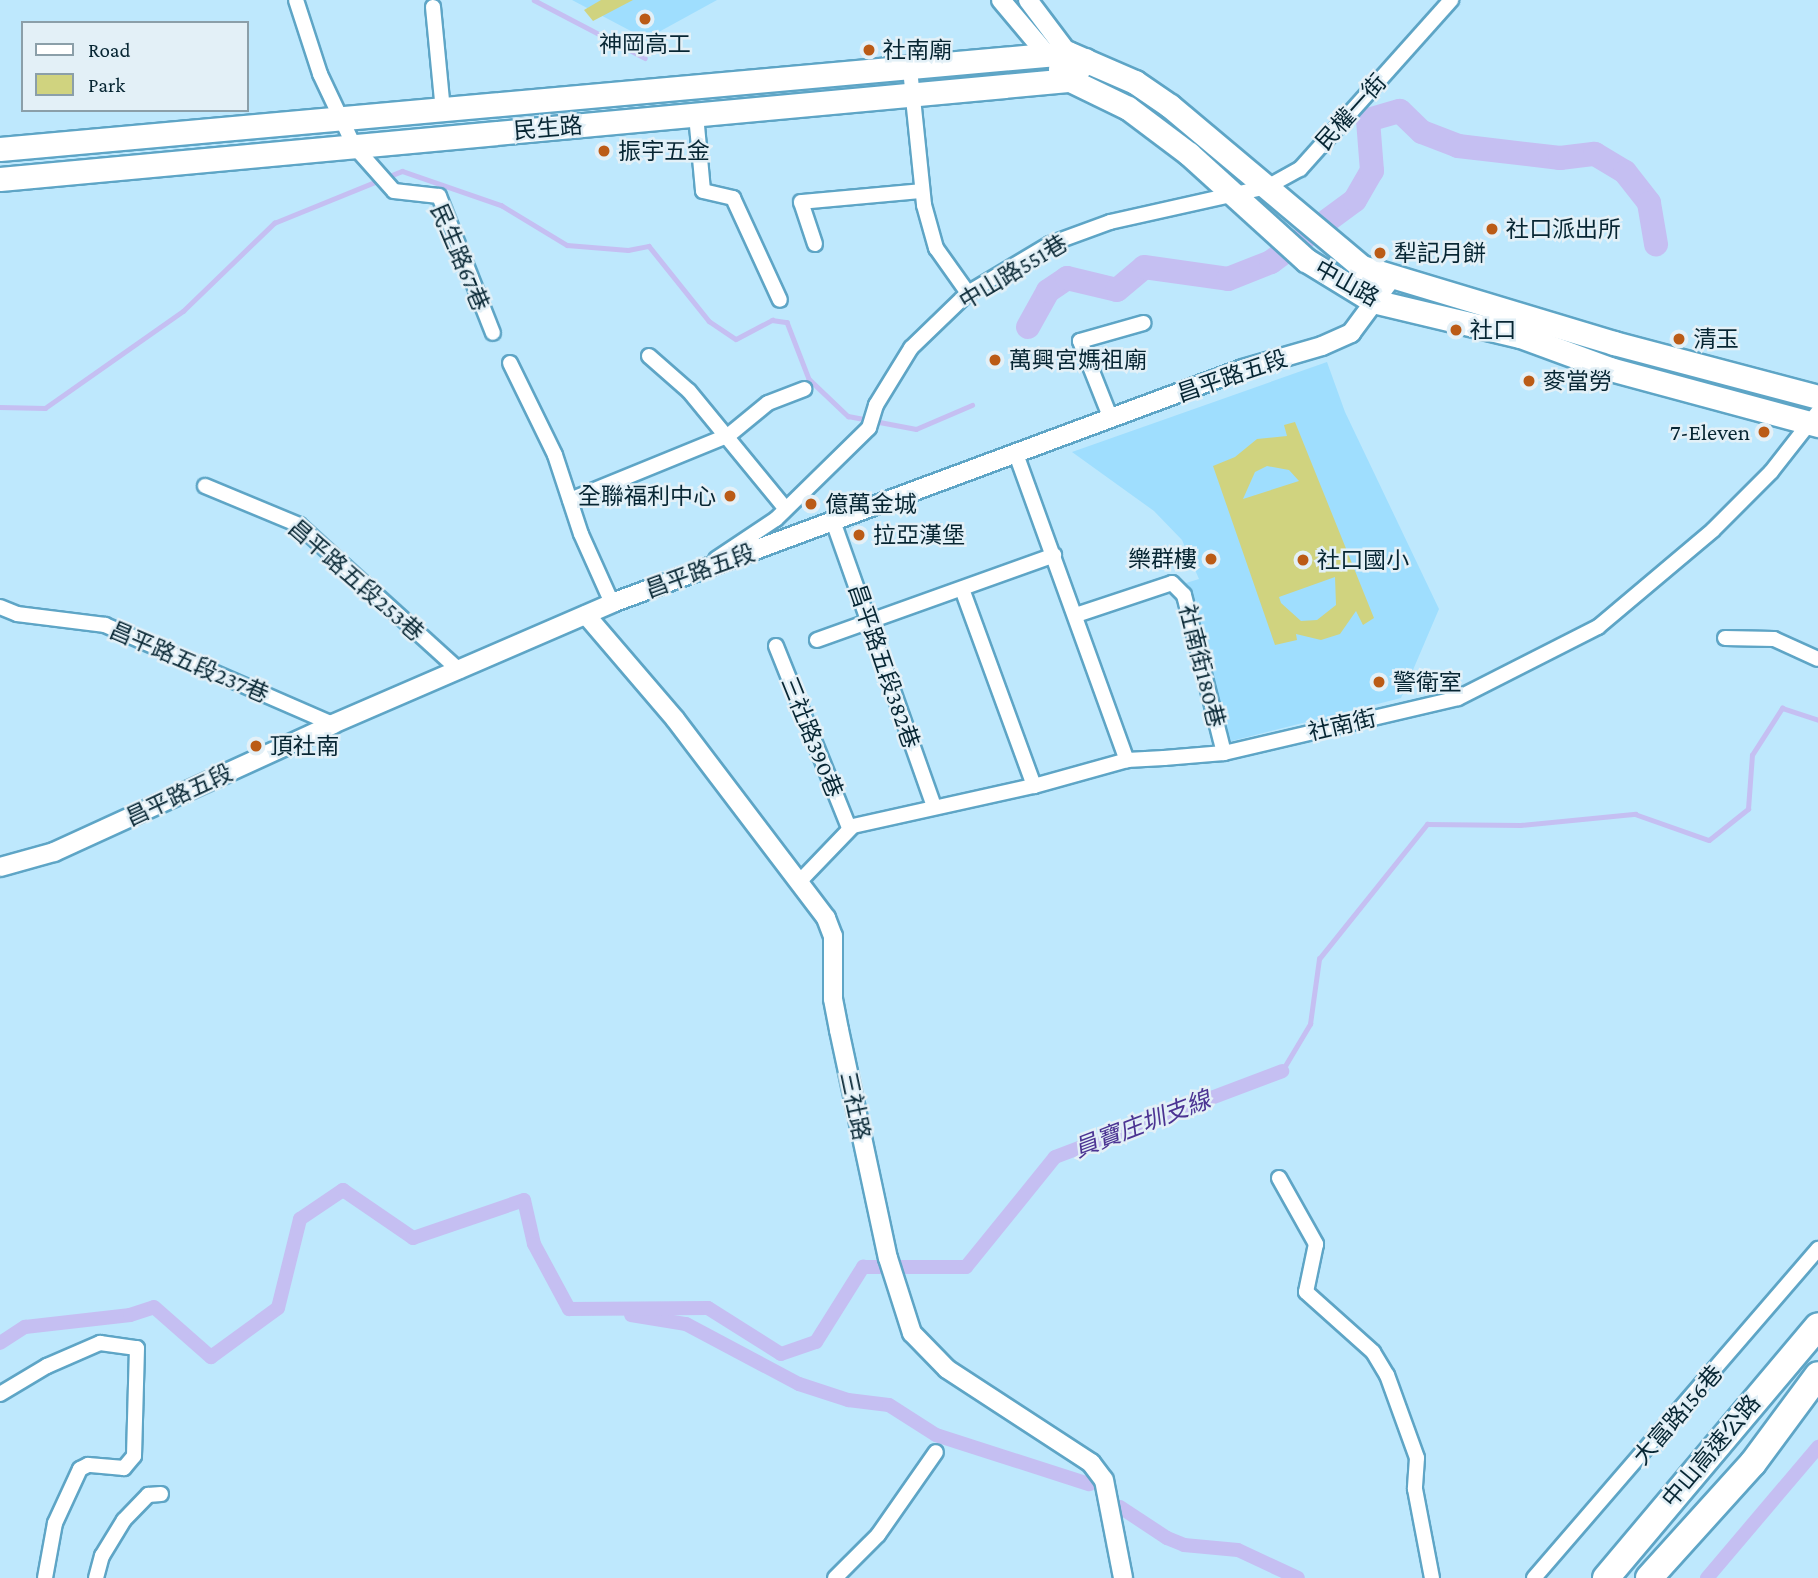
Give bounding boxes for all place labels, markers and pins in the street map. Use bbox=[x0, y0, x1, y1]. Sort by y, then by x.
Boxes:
marker: 神岡高工 bbox=[637, 11, 653, 27]
place label: 神岡高工 bbox=[599, 30, 691, 58]
place label: 社南廟 bbox=[883, 36, 952, 64]
marker: 社南廟 bbox=[861, 42, 877, 58]
place label: 振宇五金 bbox=[618, 137, 710, 165]
marker: 振宇五金 bbox=[596, 143, 612, 159]
place label: 社口派出所 bbox=[1506, 215, 1621, 243]
marker: 社口派出所 bbox=[1484, 221, 1500, 237]
place label: 犁記月餅 bbox=[1394, 239, 1486, 267]
marker: 犁記月餅 bbox=[1372, 245, 1388, 261]
place label: 社口 bbox=[1470, 316, 1516, 344]
marker: 社口 bbox=[1448, 322, 1464, 338]
place label: 清玉 bbox=[1693, 325, 1739, 353]
marker: 清玉 bbox=[1671, 331, 1687, 347]
place label: 萬興宮媽祖廟 bbox=[1009, 346, 1147, 374]
marker: 萬興宮媽祖廟 bbox=[987, 352, 1003, 368]
place label: 麥當勞 bbox=[1543, 367, 1612, 395]
marker: 麥當勞 bbox=[1521, 373, 1537, 389]
place label: 7-Eleven bbox=[1670, 418, 1750, 446]
marker: 7-Eleven bbox=[1756, 424, 1772, 440]
place label: 全聯福利中心 bbox=[578, 482, 716, 510]
marker: 全聯福利中心 bbox=[722, 488, 738, 504]
place label: 億萬金城 bbox=[825, 490, 917, 518]
marker: 億萬金城 bbox=[803, 496, 819, 512]
place label: 拉亞漢堡 bbox=[873, 521, 965, 549]
marker: 拉亞漢堡 bbox=[851, 527, 867, 543]
place label: 樂群樓 bbox=[1128, 545, 1197, 573]
place label: 社口國小 bbox=[1317, 546, 1409, 574]
marker: 樂群樓 bbox=[1203, 551, 1219, 567]
marker: 社口國小 bbox=[1295, 552, 1311, 568]
place label: 警衛室 bbox=[1393, 668, 1462, 696]
marker: 警衛室 bbox=[1371, 674, 1387, 690]
place label: 頂社南 bbox=[270, 732, 339, 760]
marker: 頂社南 bbox=[248, 738, 264, 754]

